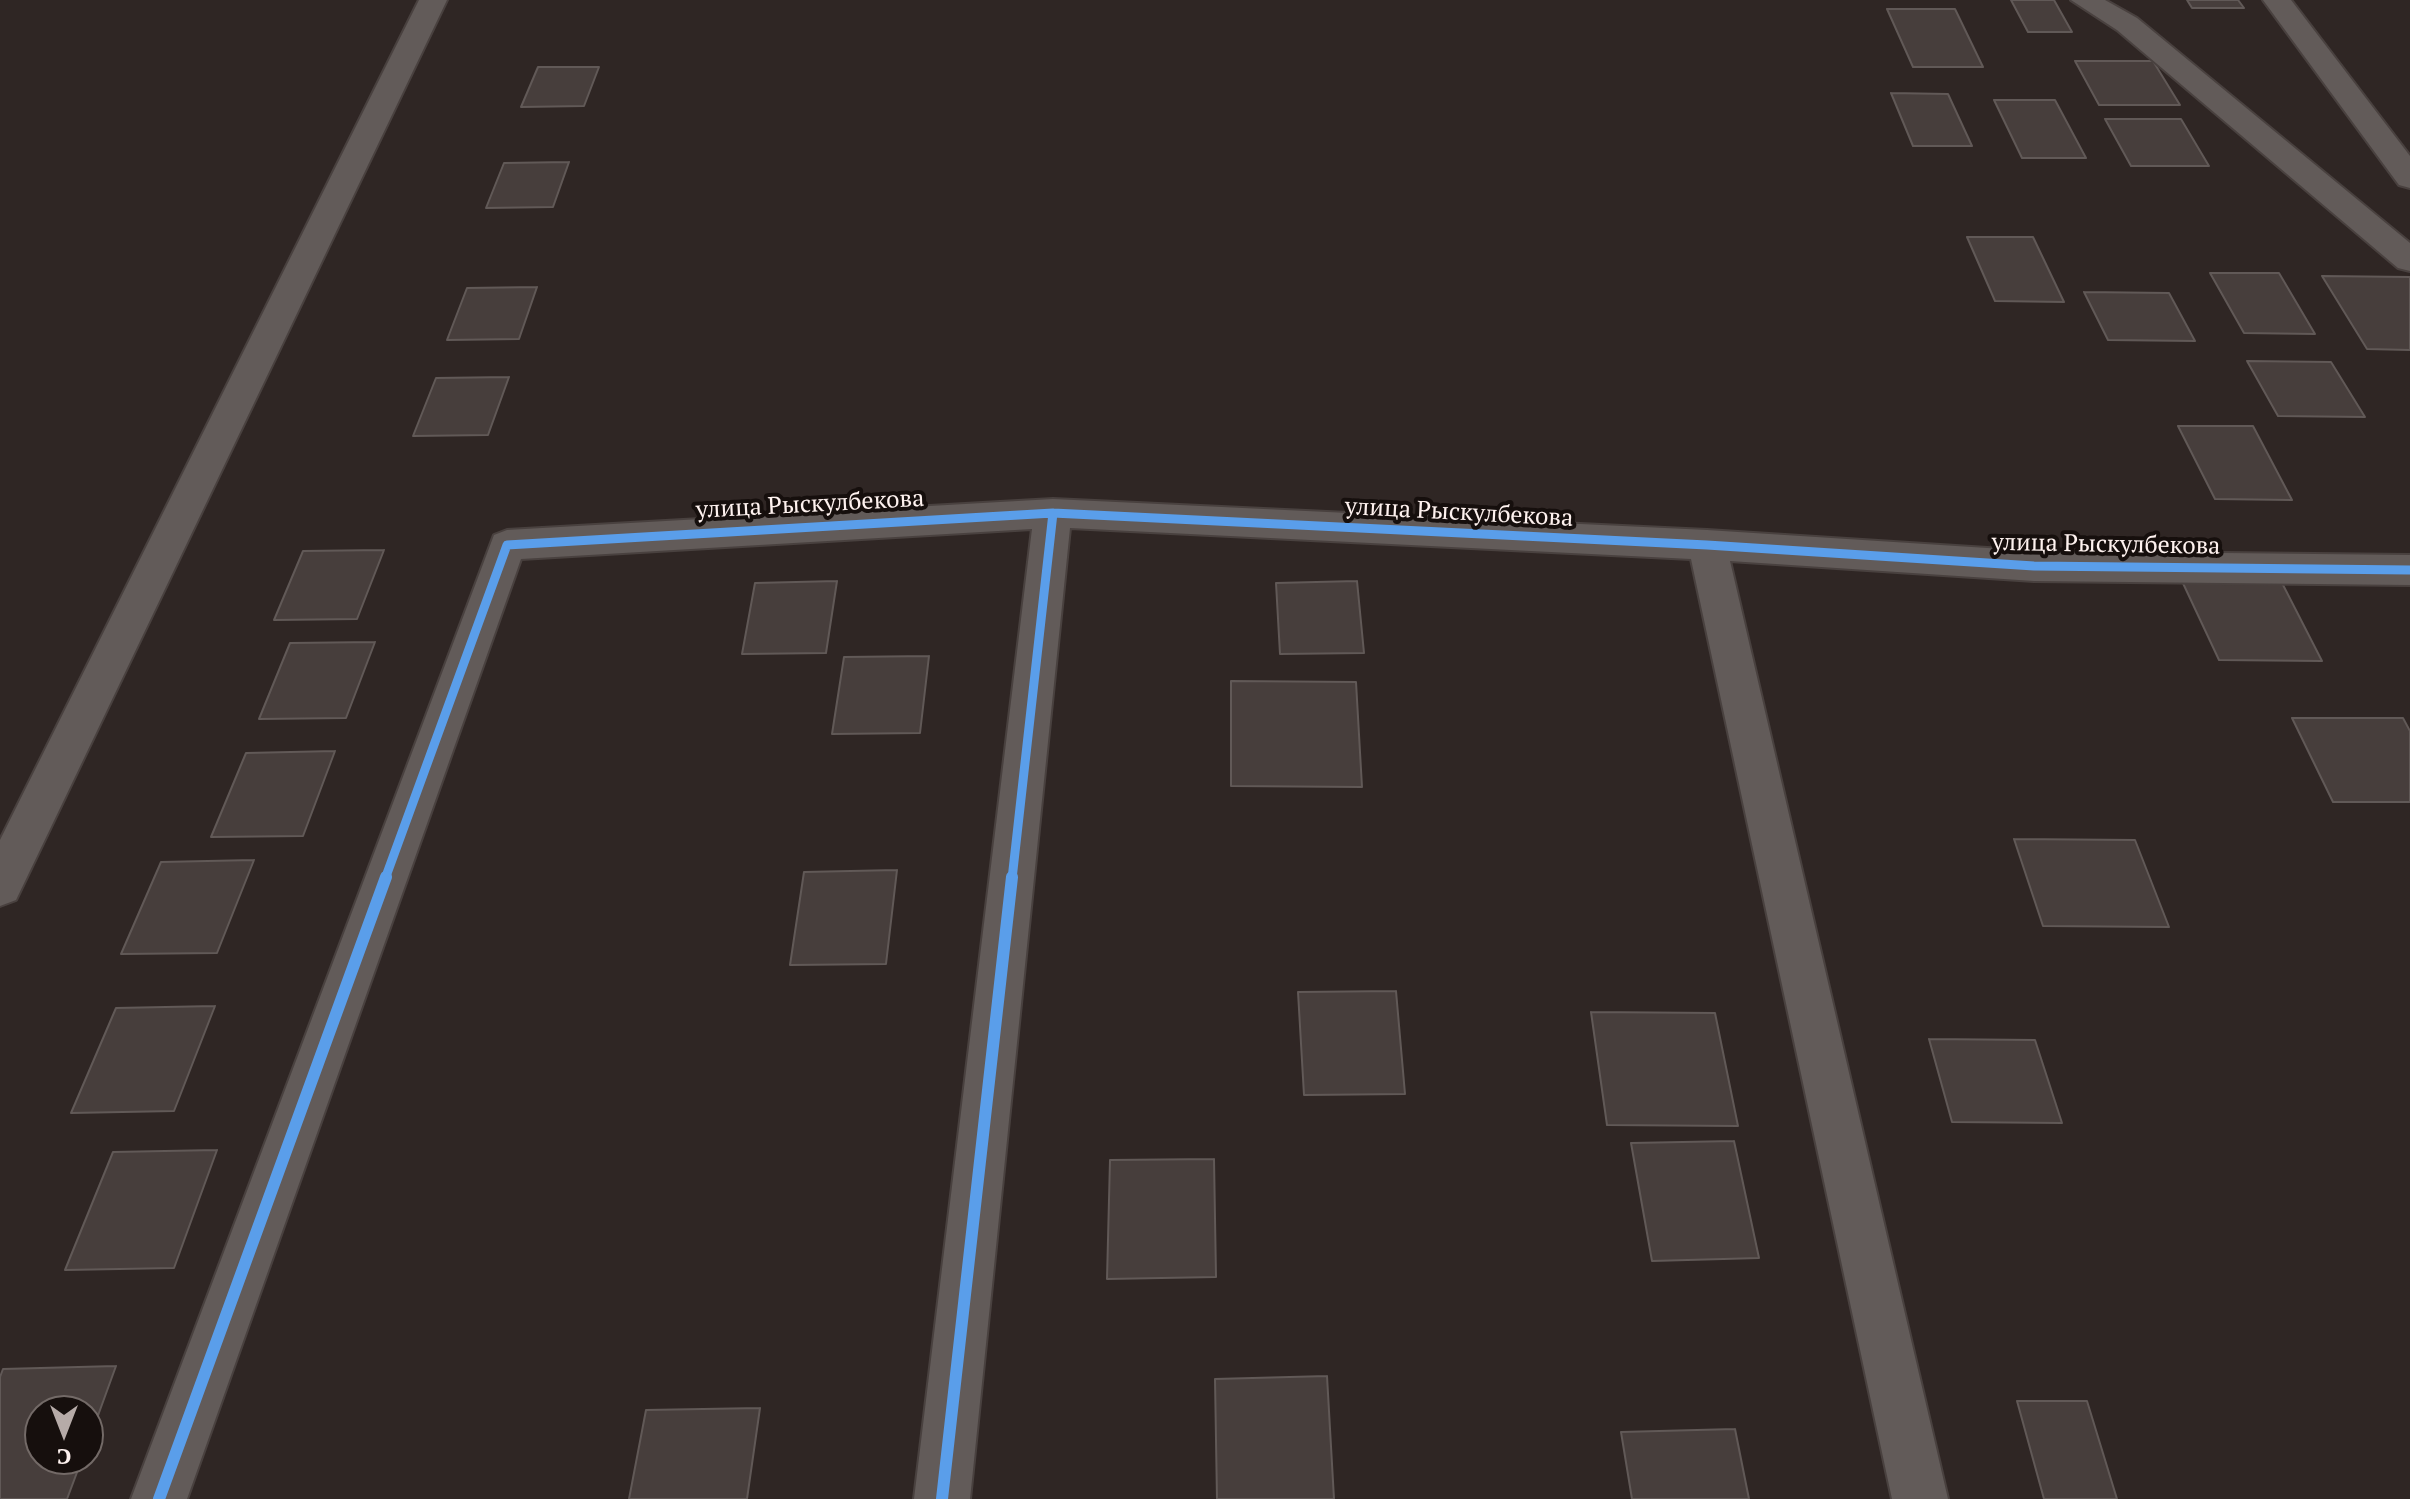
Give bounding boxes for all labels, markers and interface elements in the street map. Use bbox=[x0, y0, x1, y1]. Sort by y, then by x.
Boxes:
street label: улица Рыскулбекова bbox=[695, 485, 925, 525]
street label: улица Рыскулбекова bbox=[1344, 493, 1574, 533]
street label: улица Рыскулбекова bbox=[1991, 529, 2221, 561]
north arrow bbox=[24, 1395, 104, 1475]
text: С bbox=[57, 1443, 71, 1472]

